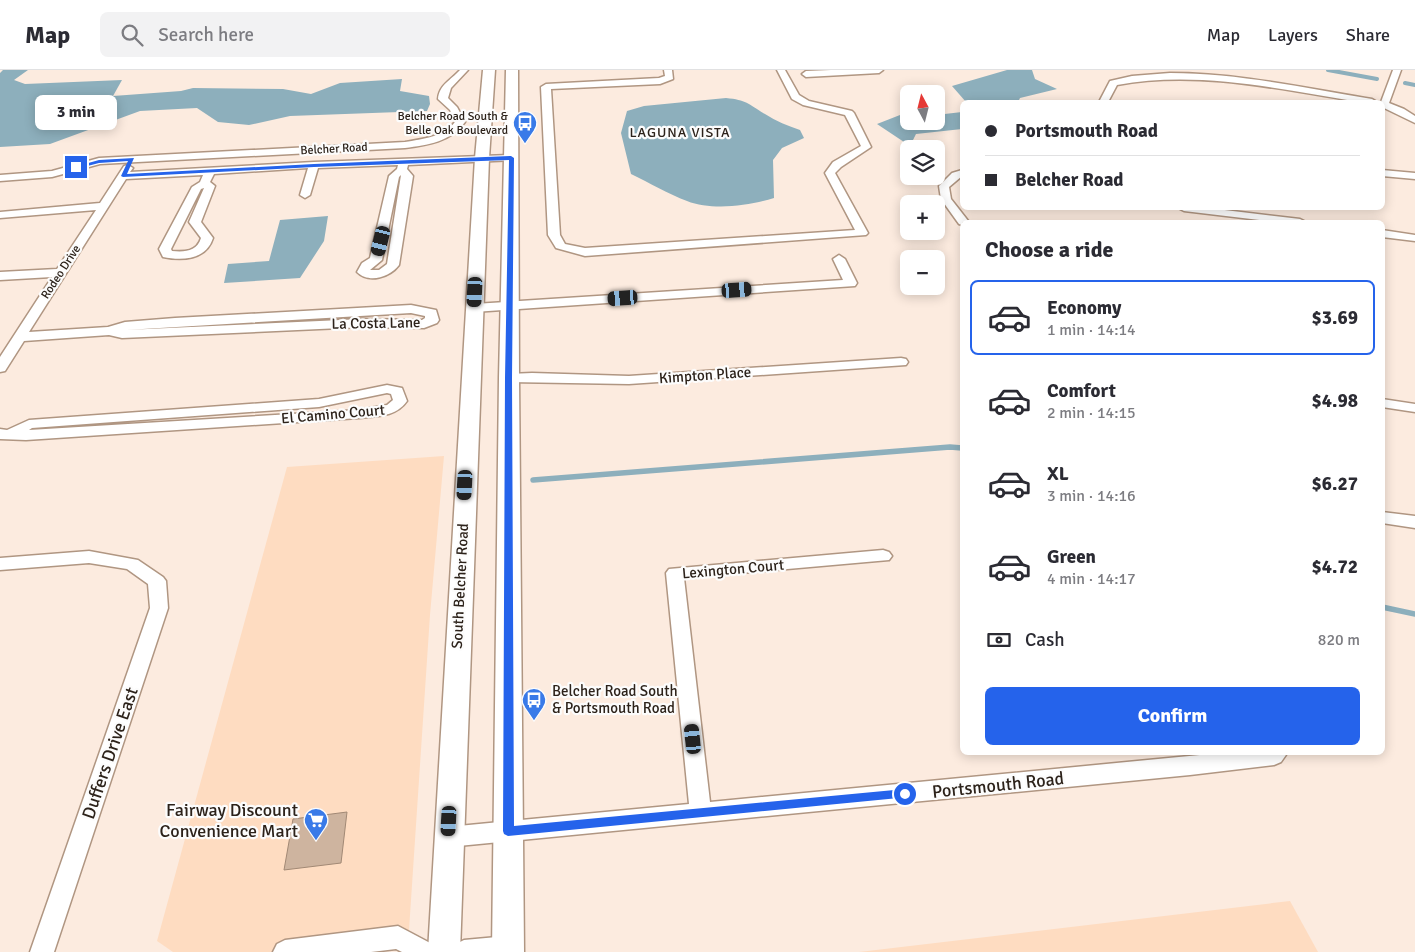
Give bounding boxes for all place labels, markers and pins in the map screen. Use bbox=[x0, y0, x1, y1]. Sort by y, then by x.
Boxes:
place label: Belcher Road South & Belle Oak Boulevard bbox=[397, 109, 509, 138]
bus stop icon: Belcher Road South & Belle Oak Boulevard bbox=[512, 110, 538, 144]
place label: Belcher Road South & Portsmouth Road bbox=[552, 682, 678, 717]
bus stop icon: Belcher Road South & Portsmouth Road bbox=[521, 687, 547, 721]
place label: Fairway Discount Convenience Mart bbox=[160, 799, 298, 842]
supermarket icon: Fairway Discount Convenience Mart bbox=[303, 807, 329, 841]

